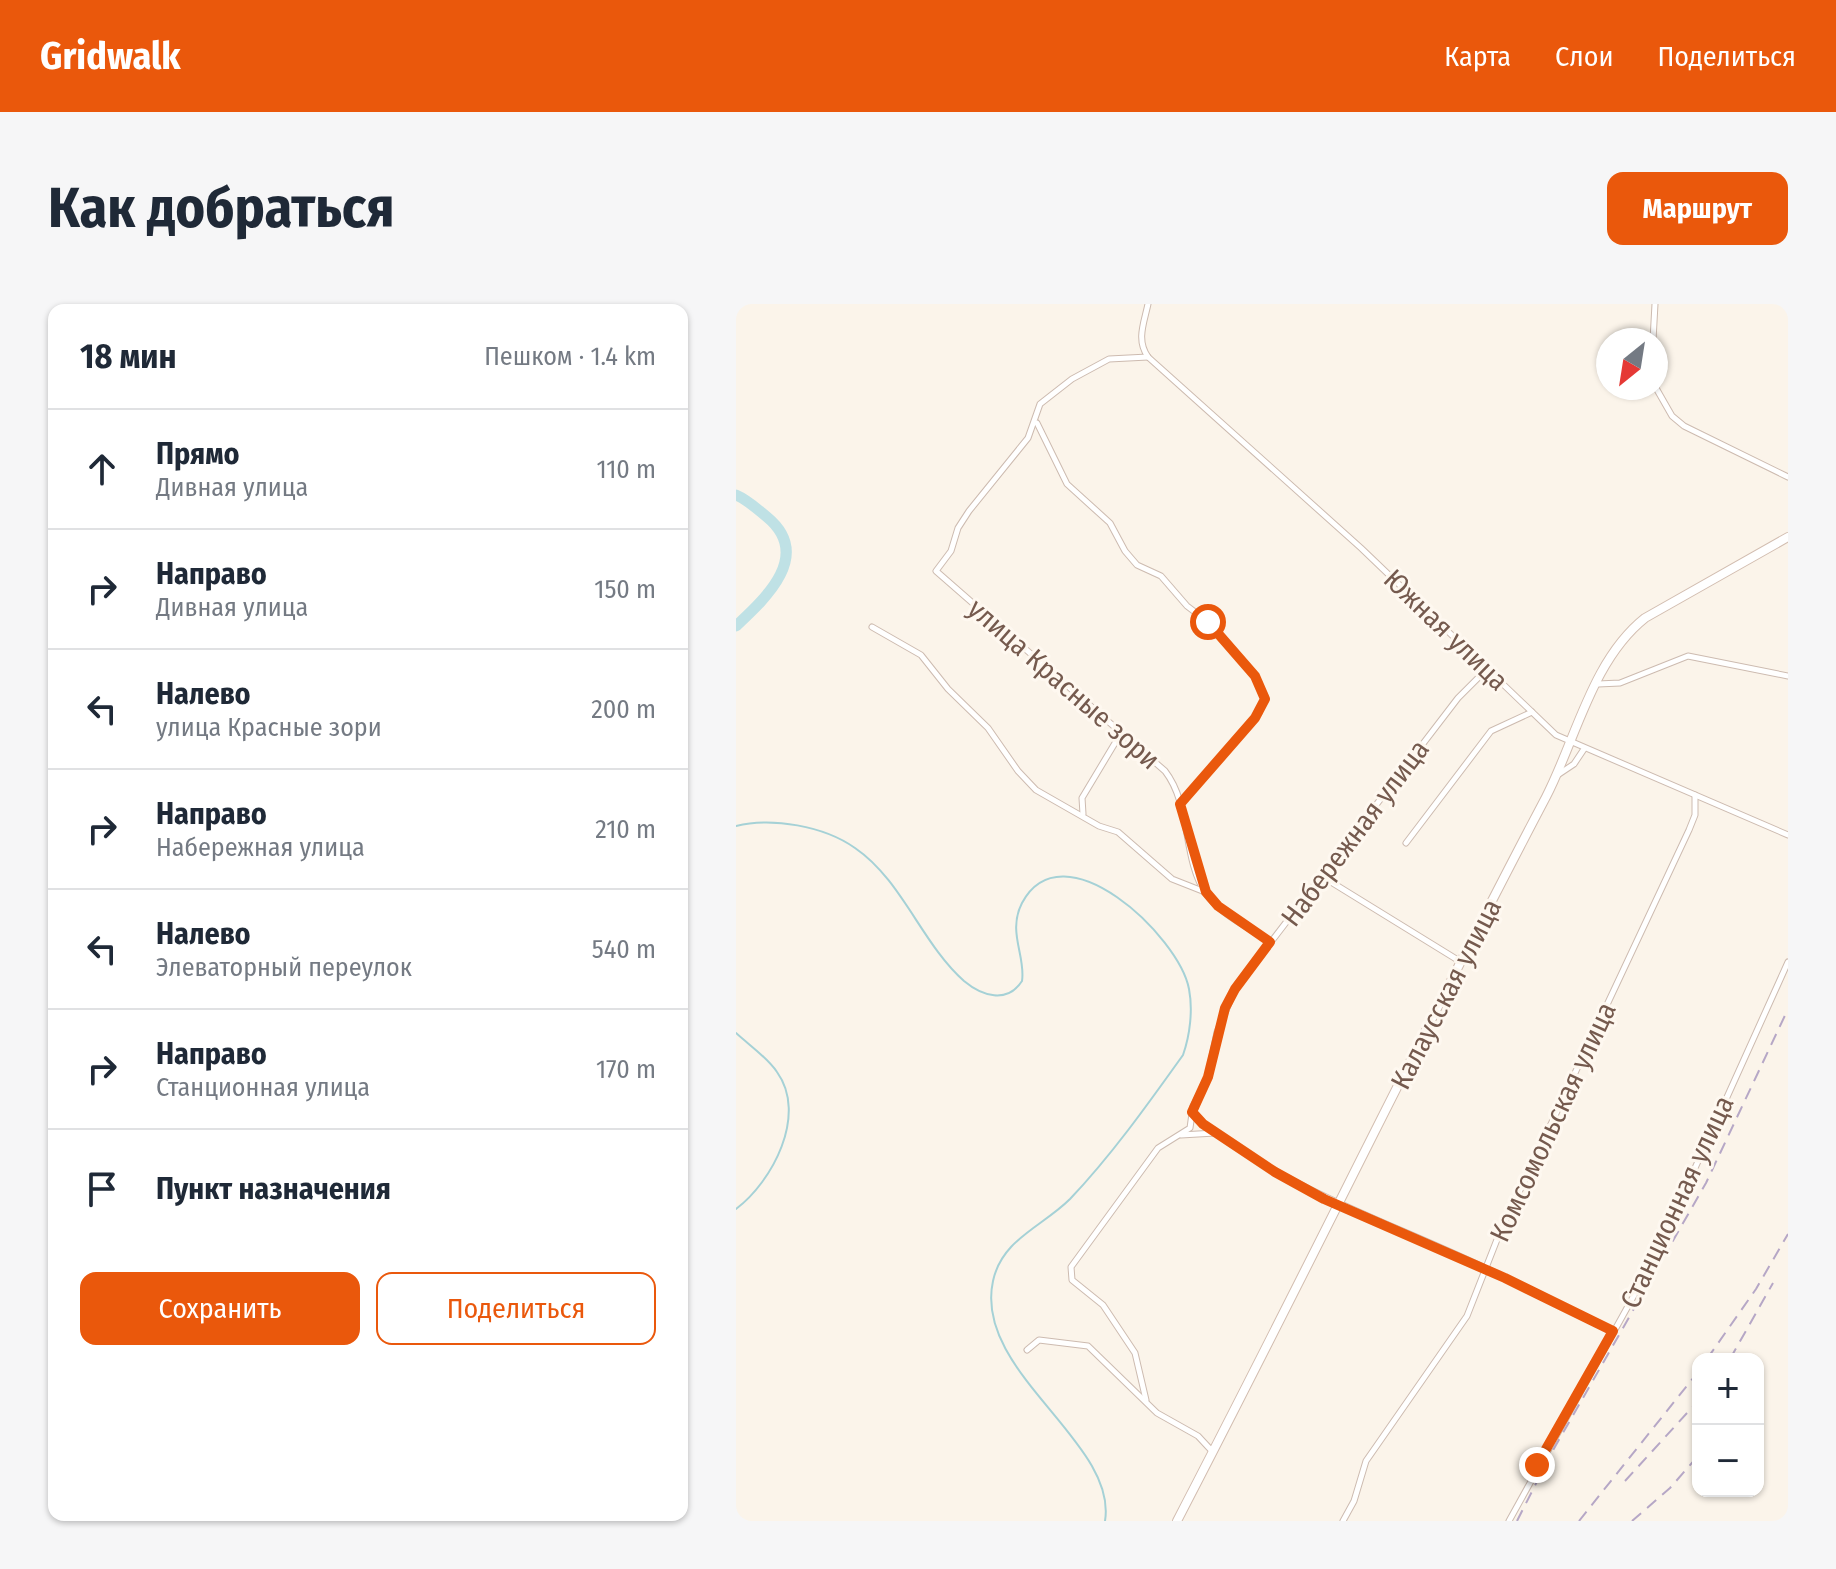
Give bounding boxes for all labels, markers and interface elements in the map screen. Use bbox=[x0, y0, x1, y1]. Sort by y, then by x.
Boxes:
text: Gridwalk bbox=[40, 33, 181, 79]
text: Карта bbox=[1444, 40, 1511, 73]
text: Слои bbox=[1555, 40, 1613, 73]
text: Поделиться bbox=[1657, 40, 1796, 73]
button: Маршрут bbox=[1607, 172, 1788, 245]
text: Как добраться bbox=[48, 175, 394, 242]
north arrow bbox=[1596, 328, 1668, 400]
text: 18 мин bbox=[80, 336, 177, 377]
text: Пешком · 1.4 km bbox=[484, 341, 656, 372]
text: Прямо bbox=[156, 436, 240, 472]
icon: ahead bbox=[80, 447, 124, 491]
text: 110 m bbox=[596, 454, 656, 485]
text: Дивная улица bbox=[156, 472, 308, 503]
text: Направо bbox=[156, 556, 267, 592]
street label: Южная улица bbox=[1377, 563, 1515, 697]
icon: right bbox=[80, 567, 124, 611]
text: 150 m bbox=[594, 574, 656, 605]
text: Дивная улица bbox=[156, 592, 308, 623]
street label: улица Красные зори bbox=[961, 592, 1167, 776]
route start bbox=[1190, 604, 1226, 640]
text: Налево bbox=[156, 676, 251, 712]
icon: left bbox=[80, 687, 124, 731]
text: 200 m bbox=[591, 694, 656, 725]
text: улица Красные зори bbox=[156, 712, 382, 743]
street label: Набережная улица bbox=[1274, 733, 1436, 933]
text: Направо bbox=[156, 796, 267, 832]
icon: right bbox=[80, 807, 124, 851]
text: 210 m bbox=[595, 814, 656, 845]
text: Набережная улица bbox=[156, 832, 365, 863]
street label: Калаусская улица bbox=[1384, 893, 1508, 1095]
text: Налево bbox=[156, 916, 251, 952]
icon: left bbox=[80, 927, 124, 971]
text: 540 m bbox=[592, 934, 656, 965]
text: Элеваторный переулок bbox=[156, 952, 412, 983]
street label: Комсомольская улица bbox=[1483, 997, 1623, 1247]
text: Направо bbox=[156, 1036, 267, 1072]
icon: right bbox=[80, 1047, 124, 1091]
text: 170 m bbox=[596, 1054, 656, 1085]
text: Станционная улица bbox=[156, 1072, 370, 1103]
street label: Станционная улица bbox=[1613, 1091, 1741, 1313]
icon: arrive bbox=[80, 1167, 124, 1211]
text: Пункт назначения bbox=[156, 1171, 391, 1207]
button: Сохранить bbox=[80, 1272, 360, 1345]
button: Поделиться bbox=[376, 1272, 656, 1345]
map controls bbox=[1692, 1353, 1764, 1497]
button: + bbox=[1692, 1353, 1764, 1425]
button: − bbox=[1692, 1425, 1764, 1497]
route end bbox=[1519, 1447, 1555, 1483]

